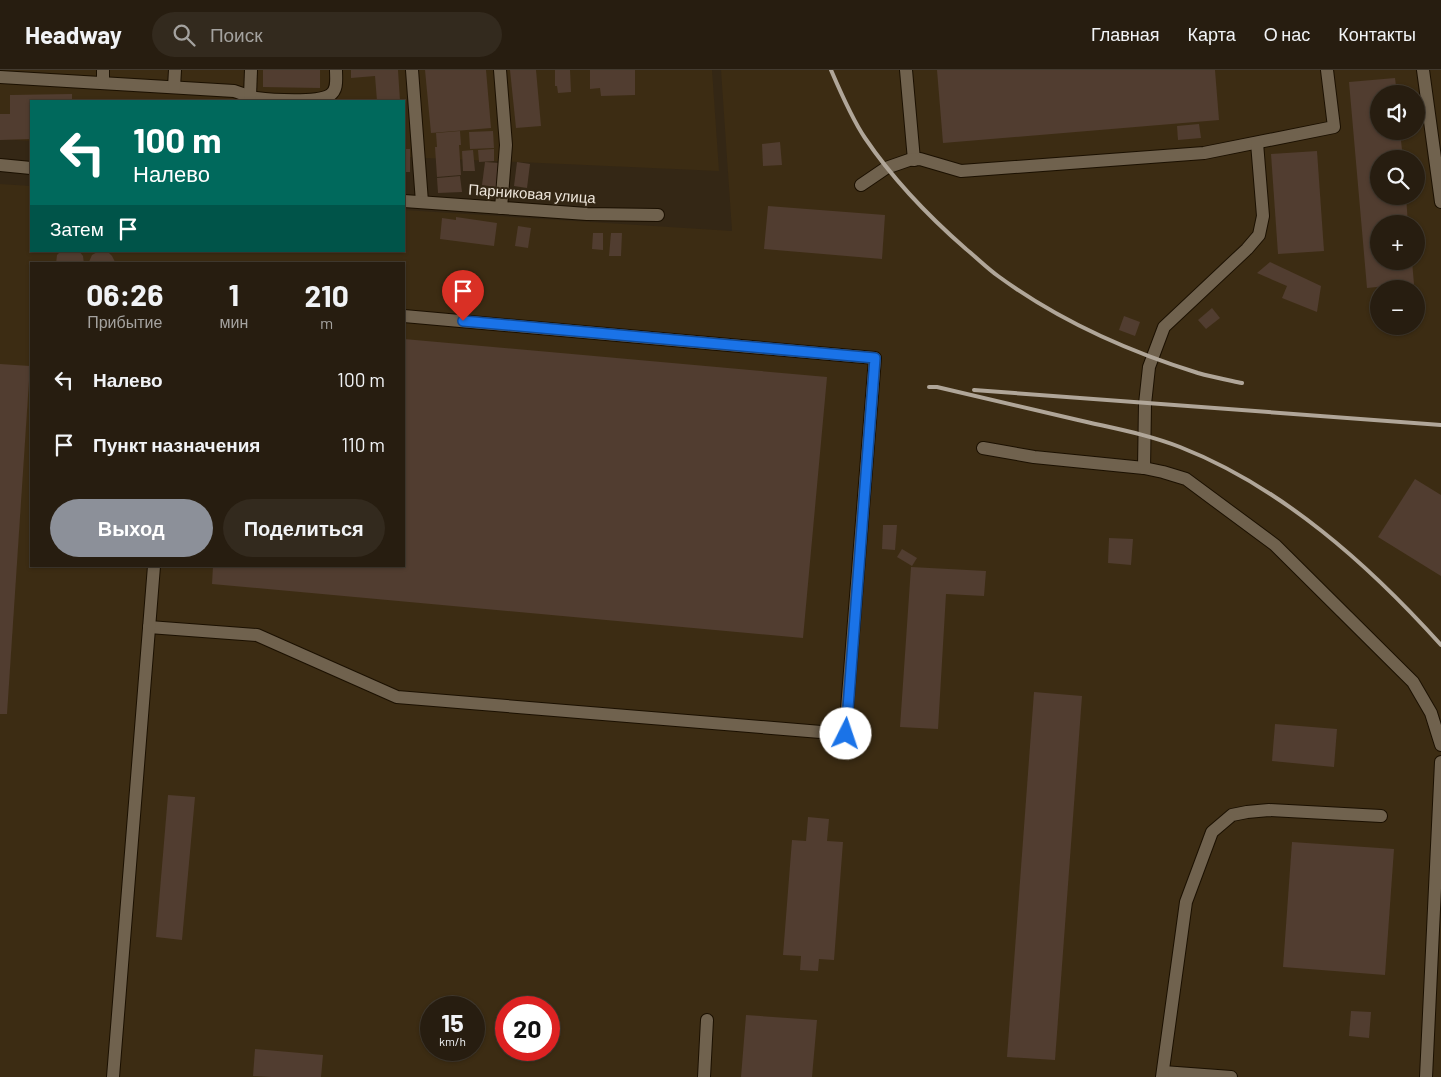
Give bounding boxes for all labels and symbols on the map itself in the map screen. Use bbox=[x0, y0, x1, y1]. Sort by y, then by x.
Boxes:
street label: Парниковая улица bbox=[468, 180, 597, 206]
pin bbox=[442, 270, 484, 321]
position arrow bbox=[819, 707, 871, 759]
speed limit sign: 20 bbox=[495, 996, 560, 1061]

